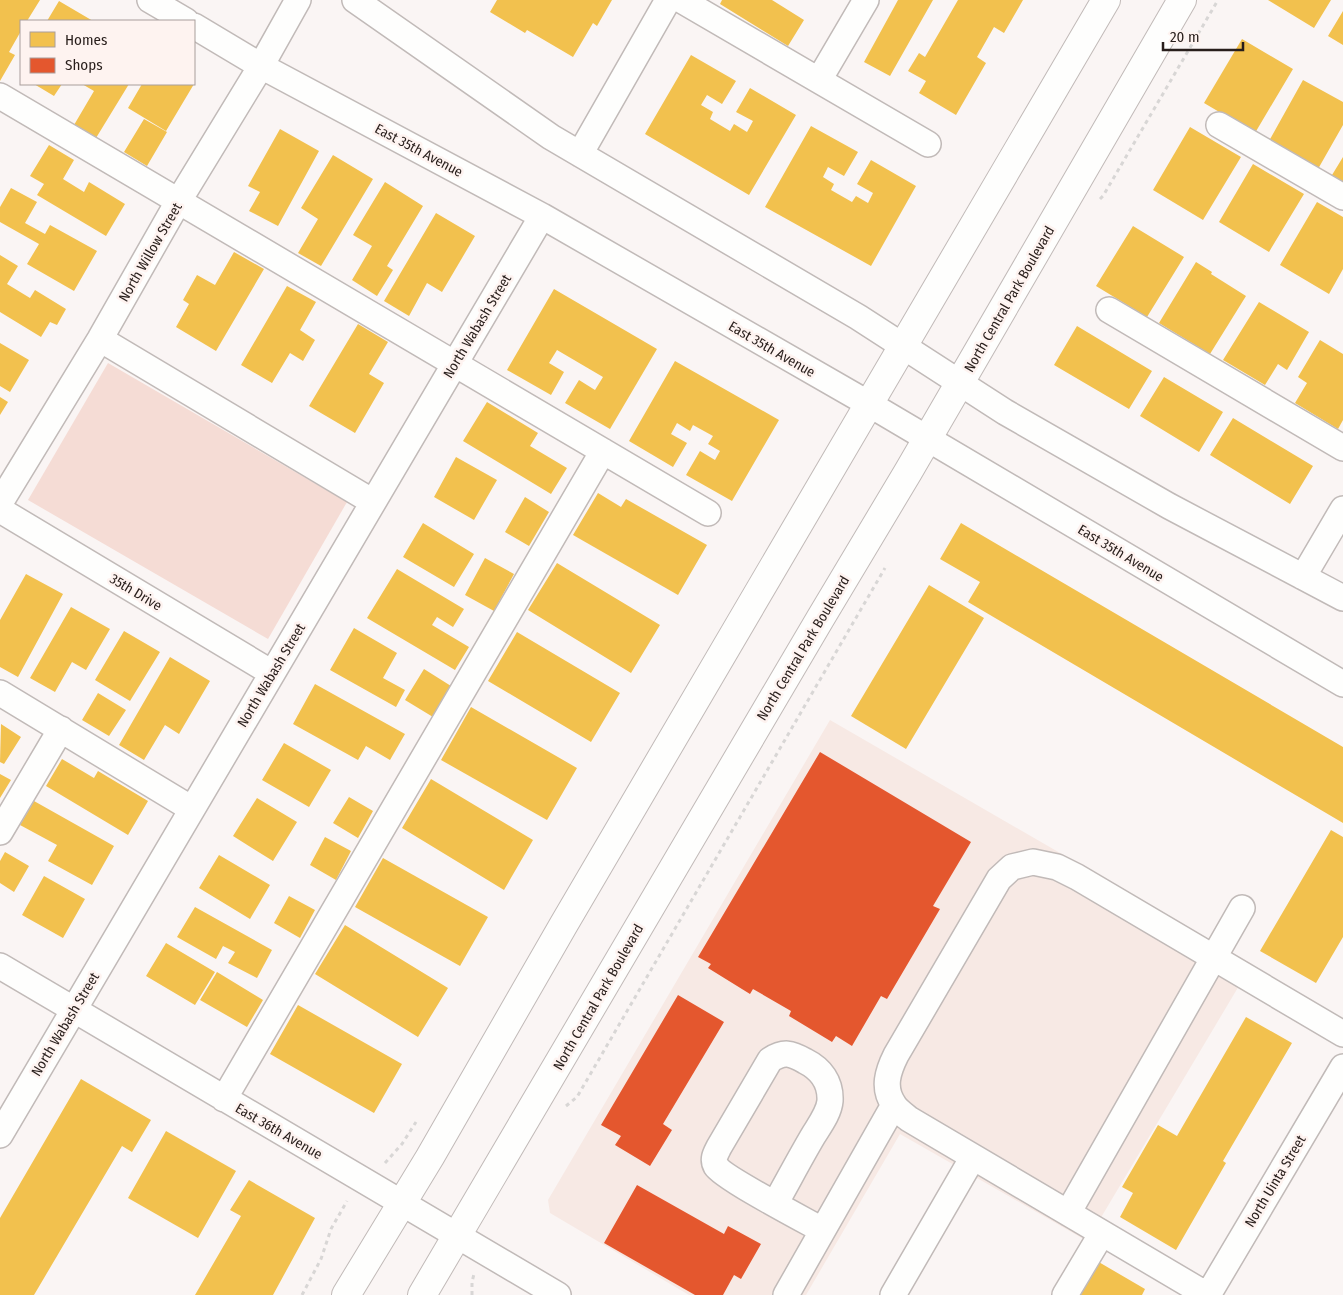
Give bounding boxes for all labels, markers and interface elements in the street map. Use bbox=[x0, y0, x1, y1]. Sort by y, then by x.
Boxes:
legend bbox=[20, 20, 195, 85]
scale bar bbox=[1163, 20, 1243, 52]
text: 20 m bbox=[1170, 28, 1200, 46]
text: Homes bbox=[65, 31, 107, 49]
text: Shops bbox=[65, 56, 103, 74]
street label: East 35th Avenue bbox=[372, 120, 466, 181]
street label: North Willow Street bbox=[115, 199, 186, 305]
street label: North Central Park Boulevard bbox=[961, 223, 1058, 375]
street label: North Wabash Street bbox=[440, 271, 515, 381]
street label: East 35th Avenue bbox=[726, 318, 818, 381]
street label: East 35th Avenue bbox=[1075, 521, 1167, 586]
street label: 35th Drive bbox=[107, 570, 165, 615]
street label: North Central Park Boulevard bbox=[753, 573, 853, 724]
street label: North Wabash Street bbox=[234, 620, 309, 730]
street label: North Central Park Boulevard bbox=[550, 921, 647, 1073]
street label: North Wabash Street bbox=[28, 969, 103, 1079]
street label: East 36th Avenue bbox=[232, 1100, 325, 1163]
street label: North Uinta Street bbox=[1241, 1132, 1310, 1230]

